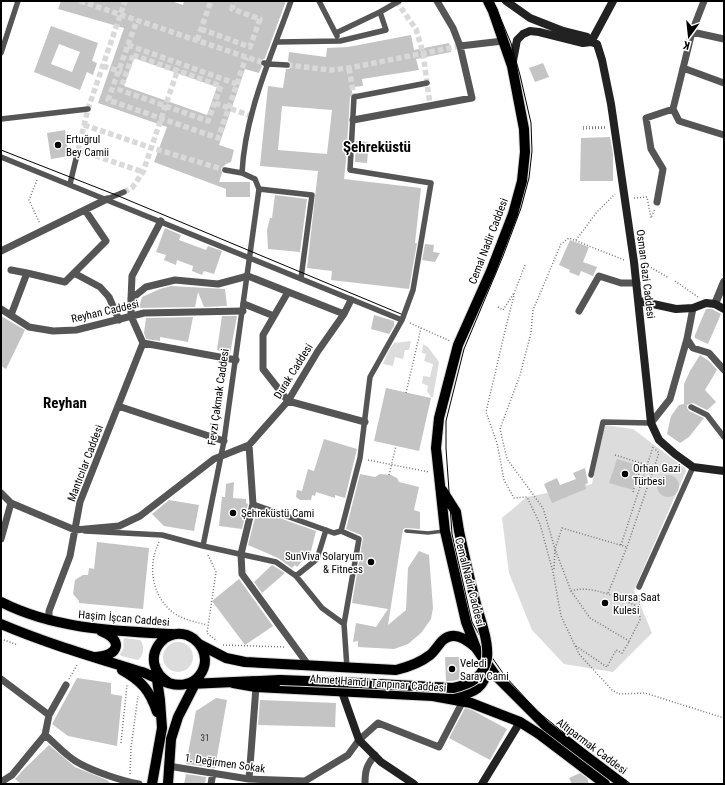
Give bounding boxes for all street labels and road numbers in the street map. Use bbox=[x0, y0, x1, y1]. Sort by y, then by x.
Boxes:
street label: Cemal Nadir Caddesi bbox=[466, 196, 511, 286]
street label: Osman Gazi Caddesi bbox=[634, 229, 657, 319]
street label: Reyhan Caddesi bbox=[70, 297, 140, 326]
street label: Durak Caddesi bbox=[271, 341, 316, 401]
street label: Fevzi Çakmak Caddesi bbox=[205, 348, 232, 446]
street label: Mantıcılar Caddesi bbox=[65, 423, 106, 503]
street label: Cemal Nadir Caddesi bbox=[452, 536, 487, 628]
street label: Haşim İşcan Caddesi bbox=[78, 608, 170, 629]
street label: Ahmet Hamdi Tanpınar Caddesi bbox=[309, 672, 447, 695]
street label: Altıparmak Caddesi bbox=[554, 716, 630, 777]
street label: 1. Değirmen Sokak bbox=[184, 751, 266, 776]

